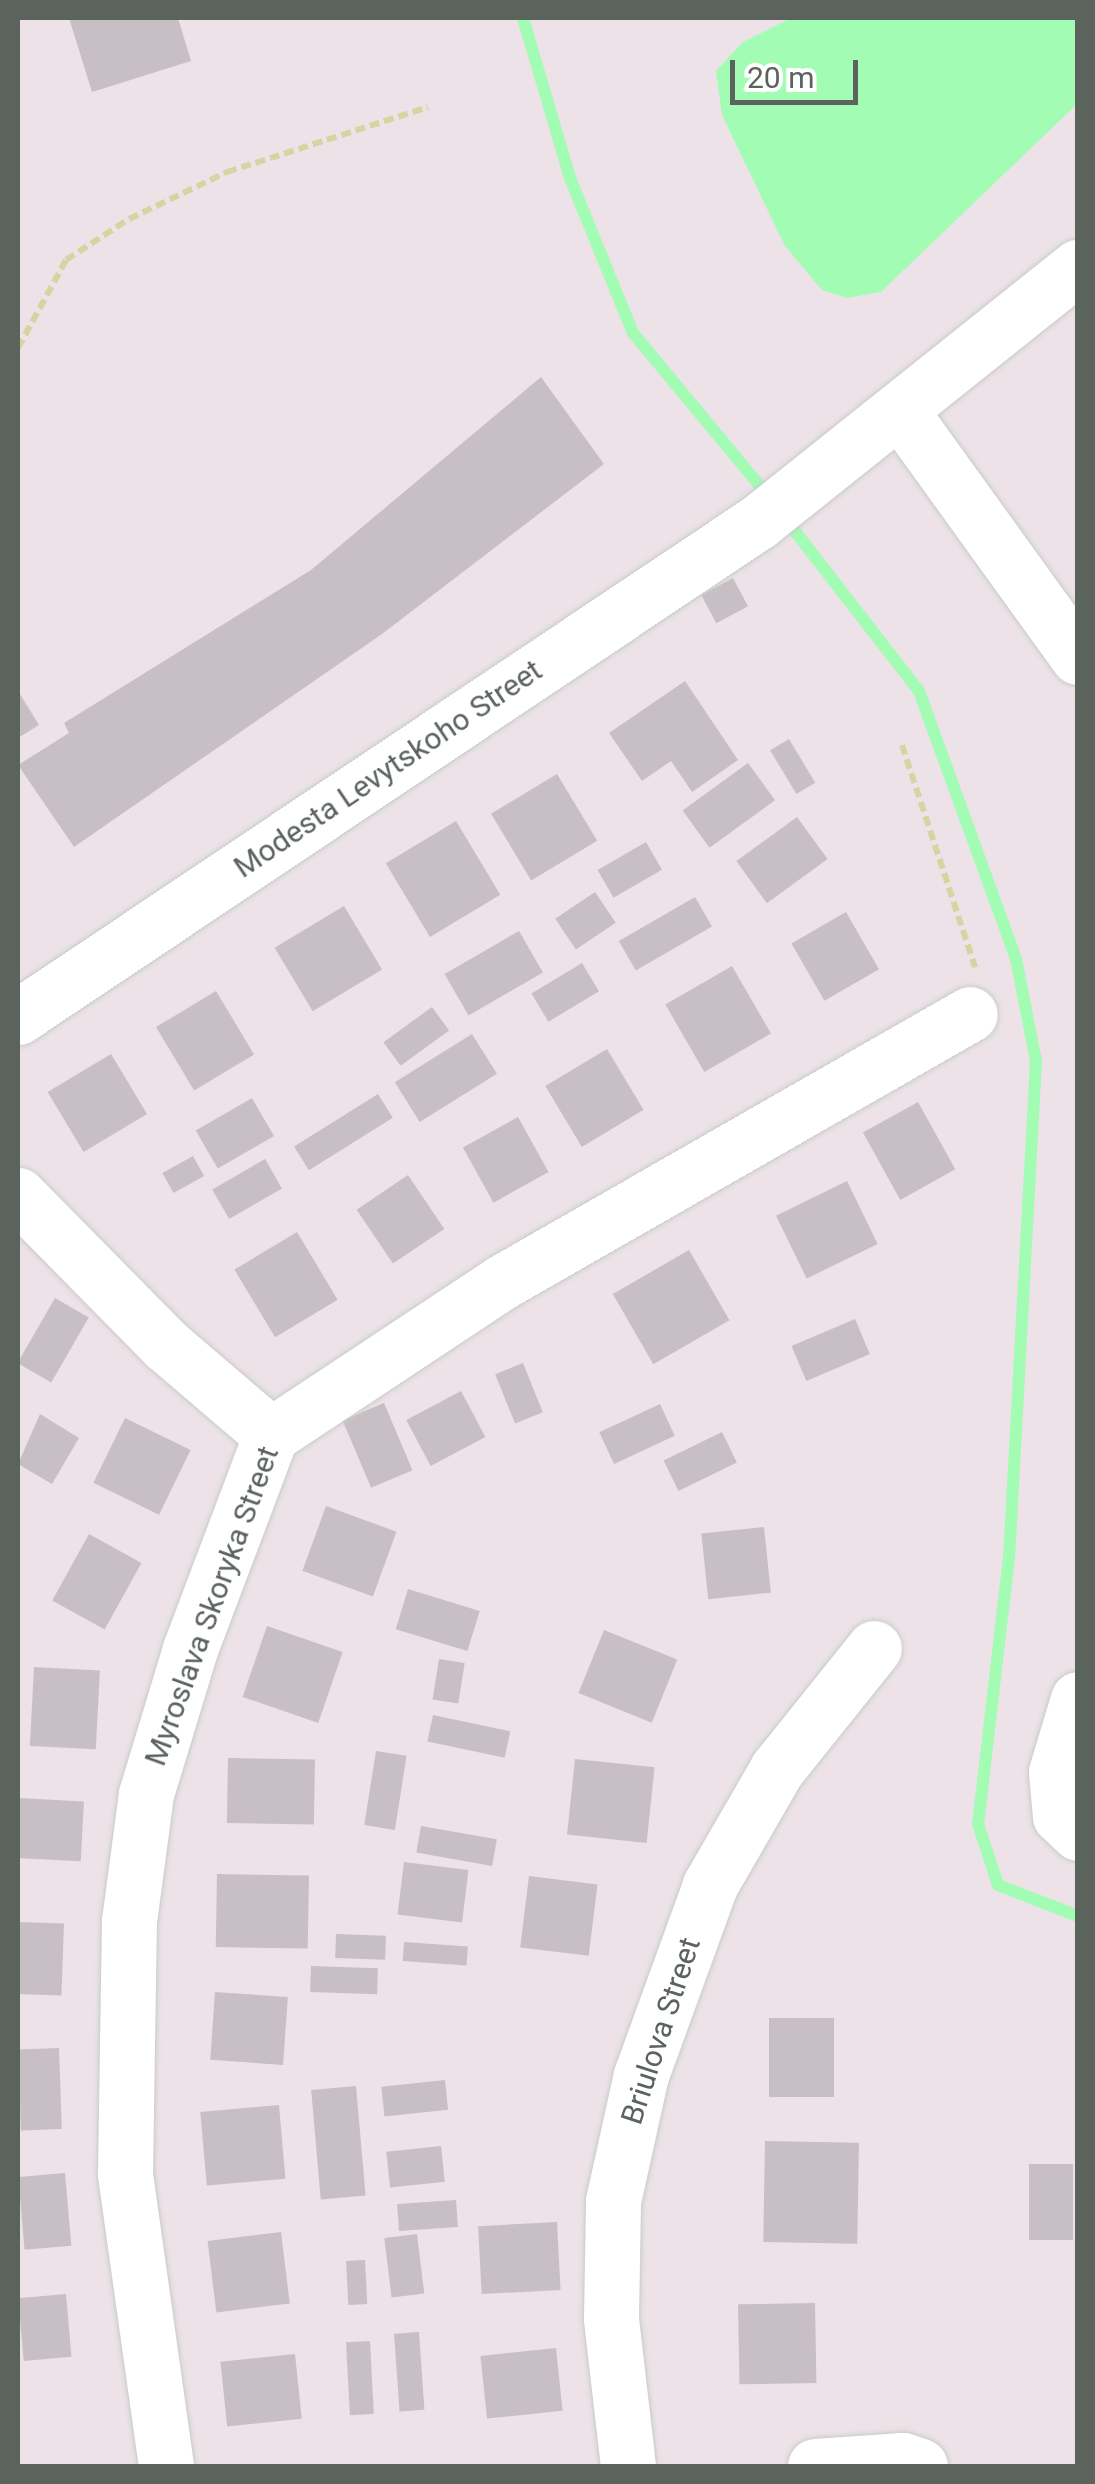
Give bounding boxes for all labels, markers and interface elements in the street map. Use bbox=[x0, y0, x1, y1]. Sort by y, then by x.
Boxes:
scale bar bbox=[735, 40, 862, 102]
text: 20 m bbox=[747, 60, 814, 95]
street label: Modesta Levytskoho Street bbox=[227, 652, 549, 886]
street label: Myroslava Skoryka Street bbox=[137, 1441, 287, 1771]
street label: Briulova Street bbox=[614, 1933, 708, 2129]

